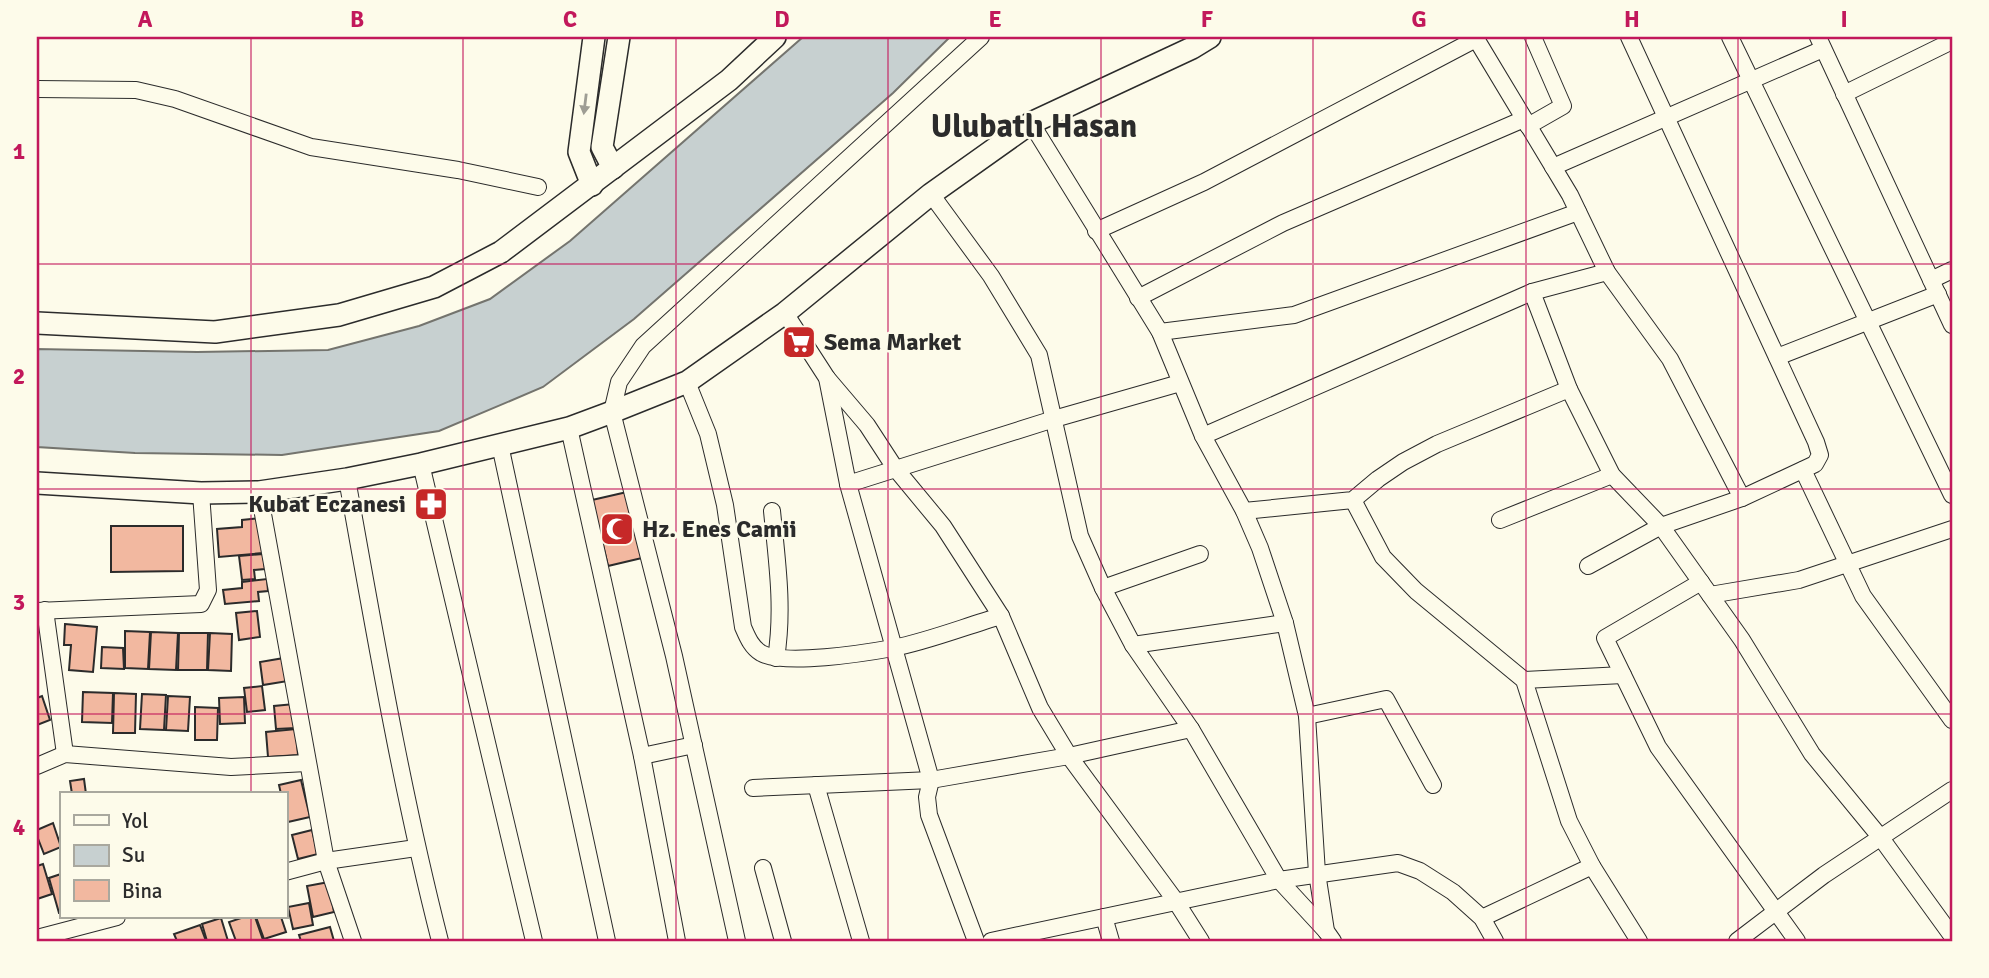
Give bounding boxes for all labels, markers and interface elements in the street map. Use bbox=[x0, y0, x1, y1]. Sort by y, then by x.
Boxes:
text: A bbox=[138, 5, 153, 34]
text: B bbox=[350, 5, 364, 34]
text: C bbox=[563, 5, 577, 34]
text: D bbox=[774, 5, 790, 34]
text: E bbox=[988, 5, 1002, 34]
text: F bbox=[1201, 5, 1213, 34]
text: G bbox=[1411, 5, 1427, 34]
text: H bbox=[1624, 5, 1640, 34]
text: I bbox=[1840, 5, 1848, 34]
one-way arrow bbox=[580, 94, 591, 116]
district label: Ulubatlı Hasan bbox=[931, 107, 1137, 146]
text: 1 bbox=[13, 137, 25, 166]
supermarket icon: Sema Market bbox=[780, 323, 818, 361]
place label: Sema Market bbox=[824, 327, 961, 357]
text: 2 bbox=[13, 362, 25, 391]
pharmacy icon: Kubat Eczanesi bbox=[412, 485, 450, 523]
place label: Kubat Eczanesi bbox=[248, 489, 406, 519]
mosque icon: Hz. Enes Camii bbox=[598, 510, 636, 548]
place label: Hz. Enes Camii bbox=[642, 514, 797, 544]
text: 3 bbox=[13, 588, 25, 617]
legend bbox=[60, 792, 287, 918]
text: Yol bbox=[122, 808, 148, 834]
text: 4 bbox=[13, 813, 25, 842]
text: Su bbox=[122, 842, 145, 868]
text: Bina bbox=[122, 878, 163, 904]

